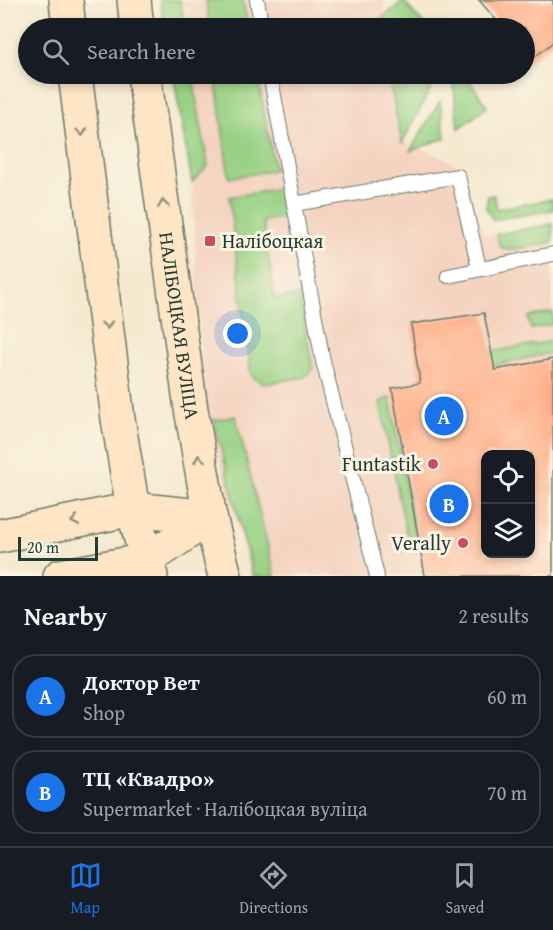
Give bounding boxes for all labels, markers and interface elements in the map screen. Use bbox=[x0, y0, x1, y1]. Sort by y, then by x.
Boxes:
search box bbox=[18, 18, 535, 84]
icon: search bbox=[39, 35, 72, 68]
text: Search here bbox=[87, 35, 196, 67]
one-way arrow bbox=[76, 127, 88, 136]
one-way arrow bbox=[157, 199, 169, 208]
place label: Налібоцкая bbox=[222, 226, 323, 255]
street label: НАЛІБОЦКАЯ ВУЛІЦА bbox=[152, 230, 208, 421]
marker: Налібоцкая bbox=[203, 234, 217, 248]
your location bbox=[223, 319, 252, 348]
one-way arrow bbox=[100, 320, 112, 330]
pin: A bbox=[424, 394, 464, 438]
place label: Funtastik bbox=[342, 449, 422, 478]
map controls bbox=[481, 450, 535, 558]
button: locate bbox=[481, 450, 535, 504]
one-way arrow bbox=[194, 454, 206, 464]
marker: Funtastik bbox=[426, 457, 440, 471]
pin: B bbox=[430, 482, 468, 526]
button: layers bbox=[481, 504, 535, 558]
one-way arrow bbox=[71, 514, 81, 527]
place label: Verally bbox=[391, 528, 451, 557]
scale bar bbox=[18, 534, 98, 562]
text: 20 m bbox=[27, 535, 59, 559]
marker: Verally bbox=[456, 536, 470, 550]
text: Nearby bbox=[24, 596, 107, 635]
text: 2 results bbox=[458, 601, 529, 630]
text: Доктор Вет bbox=[83, 666, 200, 698]
text: A bbox=[39, 682, 52, 711]
text: 60 m bbox=[487, 682, 527, 711]
text: Shop bbox=[83, 698, 125, 727]
text: ТЦ «Квадро» bbox=[83, 762, 214, 794]
text: B bbox=[39, 778, 52, 807]
text: 70 m bbox=[487, 778, 527, 807]
text: Supermarket · Налібоцкая вуліца bbox=[83, 794, 368, 823]
tab: Map bbox=[69, 859, 102, 919]
tab: Directions bbox=[239, 859, 308, 919]
tab: Saved bbox=[445, 859, 484, 919]

